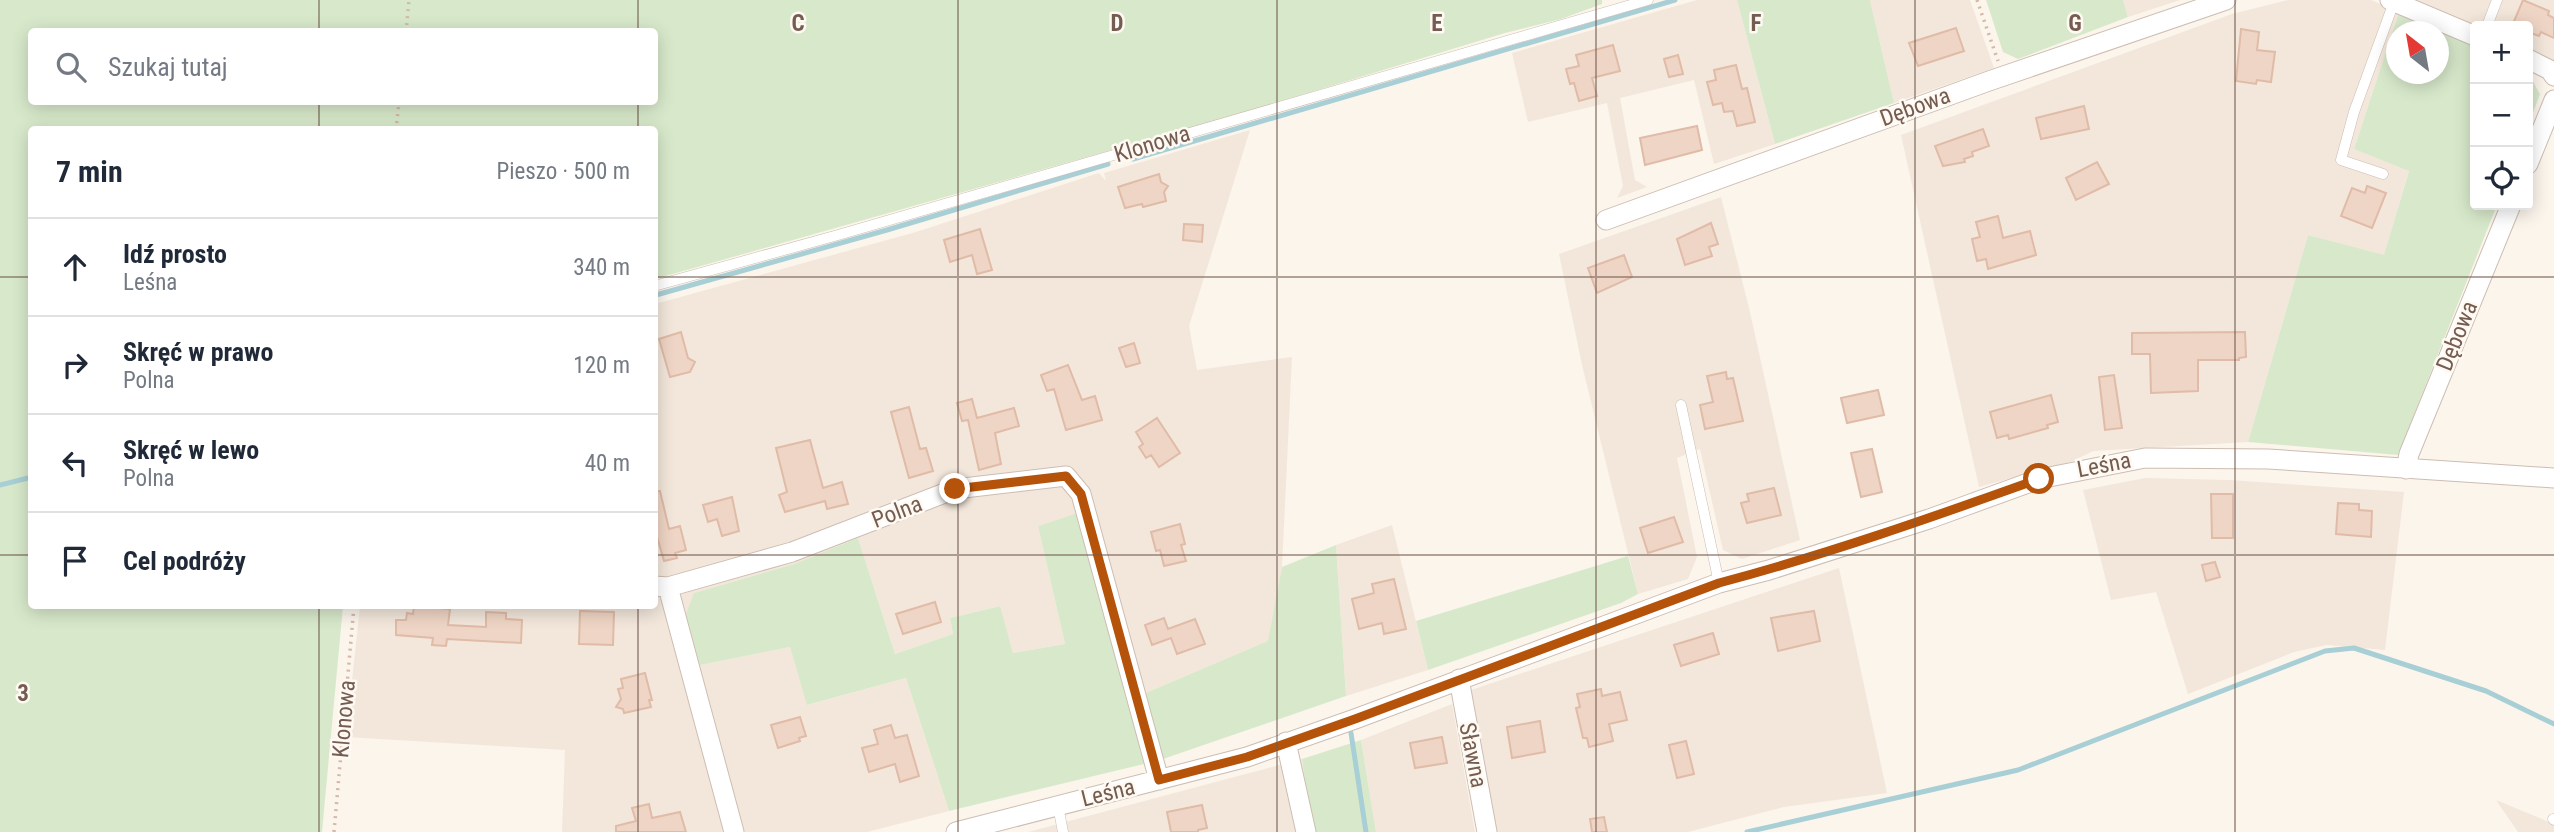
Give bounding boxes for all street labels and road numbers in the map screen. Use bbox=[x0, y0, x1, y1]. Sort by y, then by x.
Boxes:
street label: Dębowa bbox=[1876, 82, 1954, 132]
street label: Klonowa bbox=[1111, 120, 1193, 168]
street label: Dębowa bbox=[2431, 297, 2483, 375]
street label: Leśna bbox=[2075, 447, 2133, 483]
street label: Polna bbox=[868, 490, 926, 534]
street label: Klonowa bbox=[327, 679, 361, 759]
street label: Sławna bbox=[1453, 720, 1493, 790]
street label: Leśna bbox=[1078, 773, 1138, 813]

